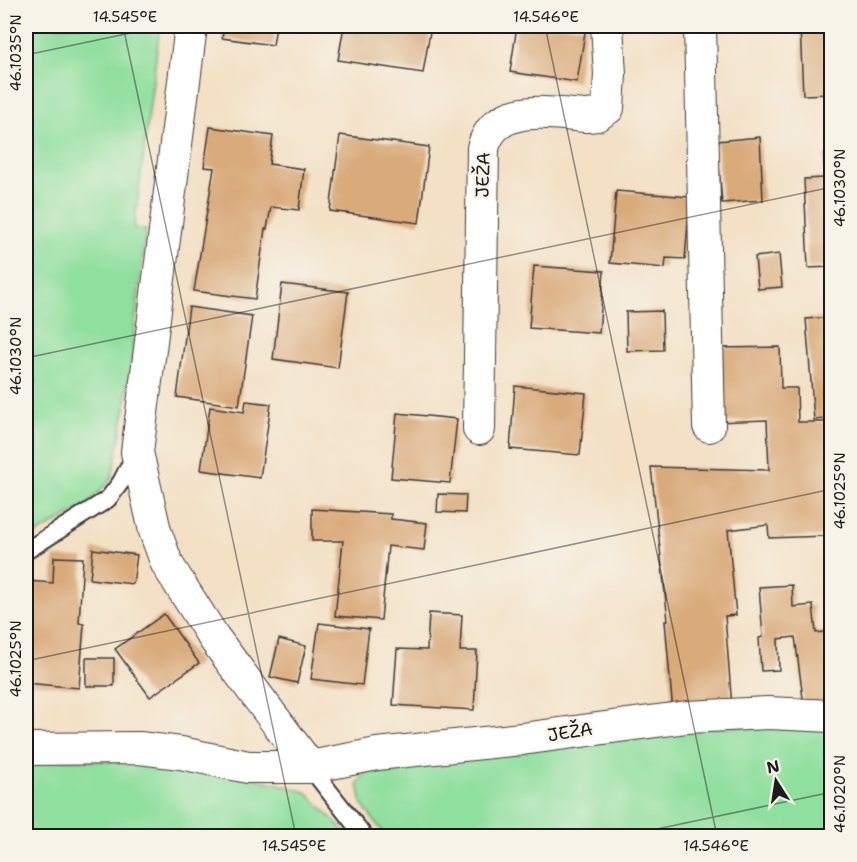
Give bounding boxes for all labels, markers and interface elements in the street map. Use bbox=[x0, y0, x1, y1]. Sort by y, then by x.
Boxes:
text: 14.545°E bbox=[93, 7, 157, 27]
text: 14.546°E bbox=[513, 7, 579, 27]
text: 46.1035°N bbox=[6, 14, 26, 92]
text: 46.1030°N bbox=[830, 149, 850, 227]
street label: JEŽA bbox=[470, 152, 496, 198]
text: 46.1030°N bbox=[6, 317, 26, 395]
text: 46.1025°N bbox=[830, 452, 850, 530]
text: 46.1025°N bbox=[6, 620, 26, 698]
street label: JEŽA bbox=[546, 717, 594, 747]
north arrow bbox=[746, 751, 806, 811]
text: N bbox=[765, 755, 781, 778]
text: 46.1020°N bbox=[830, 755, 850, 833]
text: 14.545°E bbox=[262, 836, 326, 856]
text: 14.546°E bbox=[683, 836, 749, 856]

